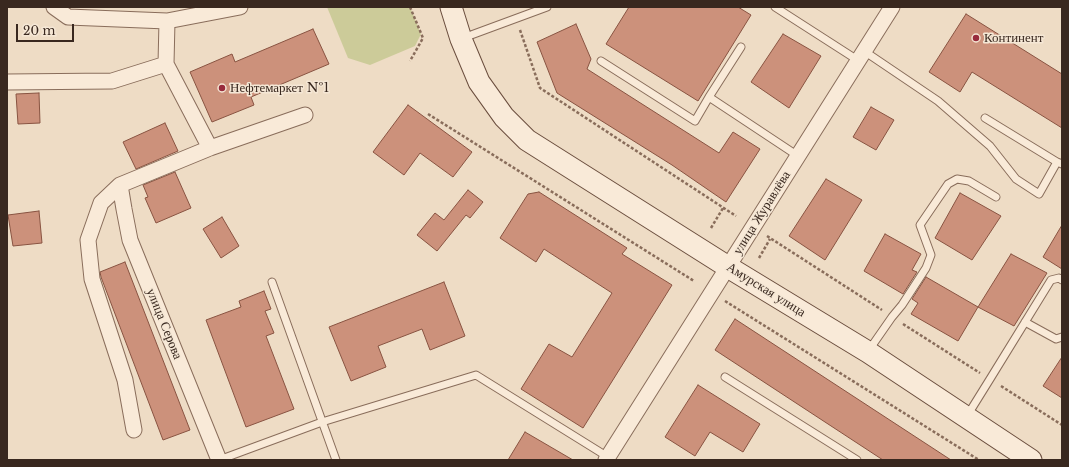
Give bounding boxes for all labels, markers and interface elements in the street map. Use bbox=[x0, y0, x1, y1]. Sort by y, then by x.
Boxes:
scale bar bbox=[18, 16, 76, 42]
text: 20 m bbox=[23, 23, 55, 38]
place label: Континент bbox=[984, 30, 1043, 46]
marker: Континент bbox=[971, 33, 981, 43]
place label: Нефтемаркет №1 bbox=[230, 80, 329, 96]
marker: Нефтемаркет №1 bbox=[217, 83, 227, 93]
street label: улица Журавлёва bbox=[730, 168, 794, 258]
street label: Амурская улица bbox=[724, 260, 808, 320]
street label: улица Серова bbox=[143, 286, 185, 362]

